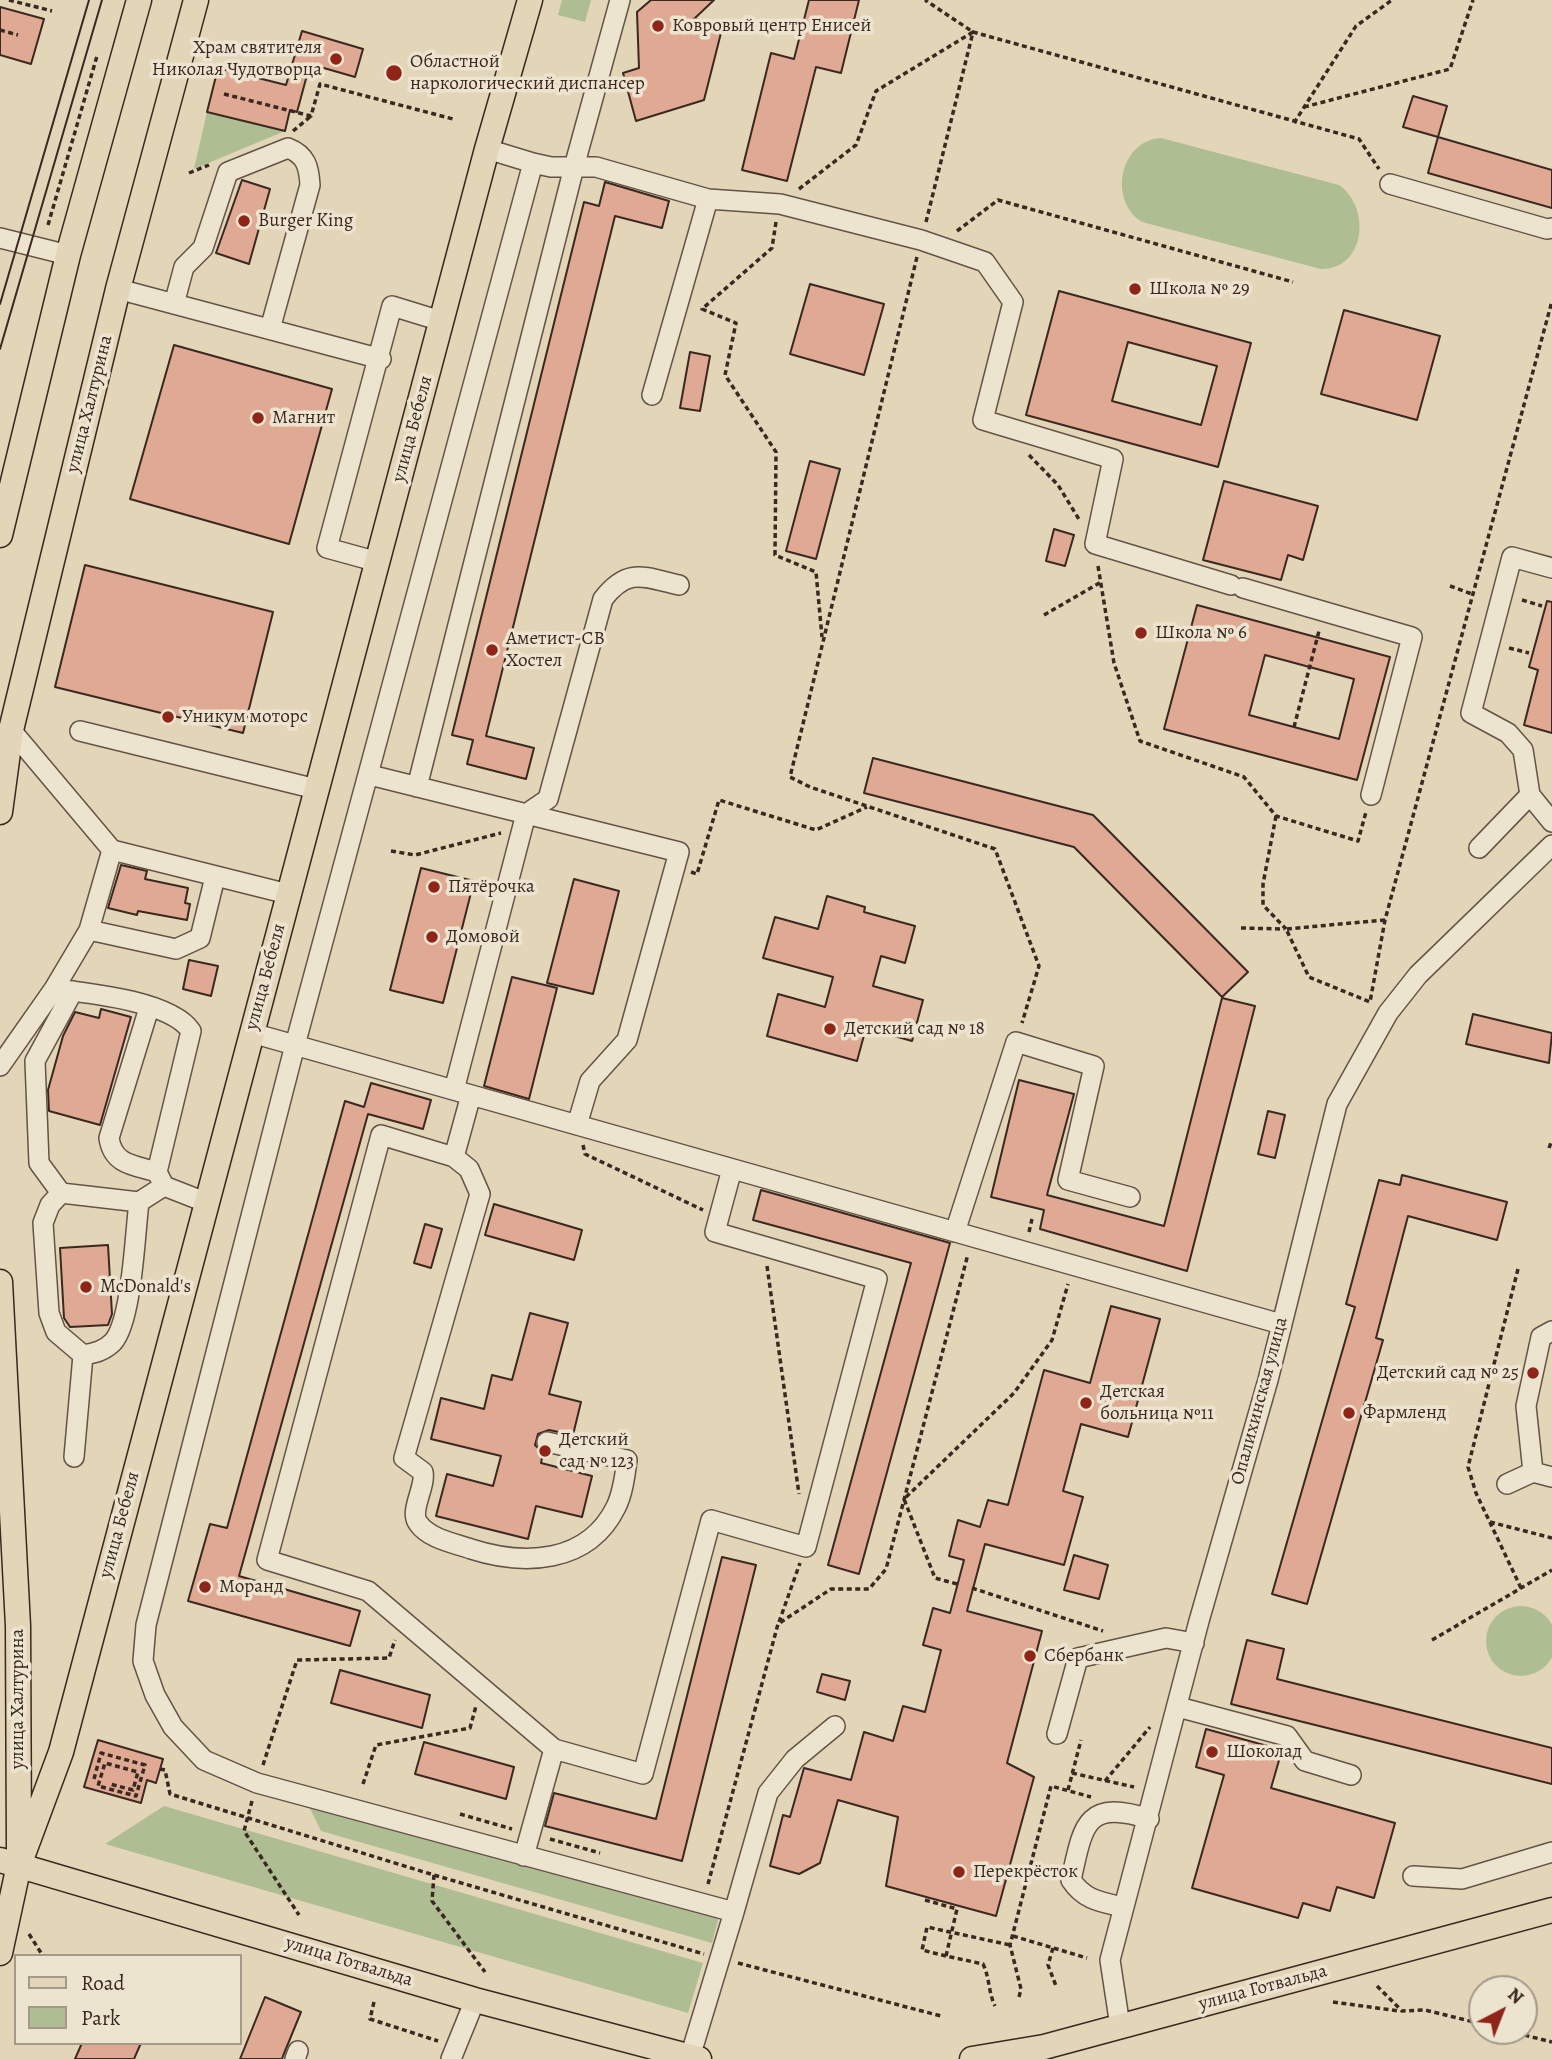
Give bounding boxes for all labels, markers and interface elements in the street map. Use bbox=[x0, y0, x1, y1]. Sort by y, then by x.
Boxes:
place label: Ковровый центр Енисей bbox=[672, 15, 871, 37]
marker: Ковровый центр Енисей bbox=[650, 18, 666, 34]
place label: Храм святителя Николая Чудотворца bbox=[152, 37, 322, 81]
marker: Храм святителя Николая Чудотворца bbox=[328, 51, 344, 67]
place label: Областной наркологический диспансер bbox=[410, 51, 645, 95]
marker: Областной наркологический диспансер bbox=[384, 63, 404, 83]
place label: Burger King bbox=[258, 210, 353, 232]
marker: Burger King bbox=[236, 213, 252, 229]
place label: Школа № 29 bbox=[1149, 278, 1250, 300]
marker: Школа № 29 bbox=[1127, 281, 1143, 297]
street label: улица Халтурина bbox=[62, 333, 118, 475]
street label: улица Бебеля bbox=[388, 373, 438, 485]
place label: Магнит bbox=[272, 407, 335, 429]
marker: Магнит bbox=[250, 410, 266, 426]
place label: Школа № 6 bbox=[1155, 622, 1247, 644]
marker: Школа № 6 bbox=[1133, 625, 1149, 641]
place label: Аметист-СВ Хостел bbox=[506, 628, 605, 672]
marker: Аметист-СВ Хостел bbox=[484, 642, 500, 658]
place label: Уникум моторс bbox=[182, 706, 308, 728]
marker: Уникум моторс bbox=[160, 709, 176, 725]
place label: Пятёрочка bbox=[448, 876, 535, 898]
marker: Пятёрочка bbox=[426, 879, 442, 895]
street label: улица Бебеля bbox=[241, 921, 291, 1033]
place label: Домовой bbox=[446, 926, 520, 948]
marker: Домовой bbox=[424, 929, 440, 945]
place label: Детский сад № 18 bbox=[844, 1018, 985, 1040]
marker: Детский сад № 18 bbox=[822, 1021, 838, 1037]
place label: McDonald's bbox=[100, 1276, 191, 1298]
marker: McDonald's bbox=[78, 1279, 94, 1295]
street label: Опалихинская улица bbox=[1227, 1315, 1293, 1487]
place label: Детский сад № 25 bbox=[1377, 1362, 1519, 1384]
marker: Детский сад № 25 bbox=[1525, 1365, 1541, 1381]
place label: Детская больница №11 bbox=[1100, 1381, 1214, 1425]
marker: Детская больница №11 bbox=[1078, 1395, 1094, 1411]
place label: Фармленд bbox=[1363, 1402, 1446, 1424]
marker: Фармленд bbox=[1341, 1405, 1357, 1421]
place label: Детский сад № 123 bbox=[559, 1429, 634, 1473]
marker: Детский сад № 123 bbox=[537, 1443, 553, 1459]
street label: улица Бебеля bbox=[95, 1469, 145, 1581]
place label: Моранд bbox=[219, 1576, 283, 1598]
marker: Моранд bbox=[197, 1579, 213, 1595]
street label: улица Халтурина bbox=[7, 1629, 29, 1769]
place label: Сбербанк bbox=[1044, 1645, 1124, 1667]
marker: Сбербанк bbox=[1022, 1648, 1038, 1664]
place label: Шоколад bbox=[1226, 1741, 1302, 1763]
marker: Шоколад bbox=[1204, 1744, 1220, 1760]
place label: Перекрёсток bbox=[973, 1861, 1078, 1883]
marker: Перекрёсток bbox=[951, 1864, 967, 1880]
street label: улица Готвальда bbox=[283, 1932, 415, 1992]
legend bbox=[14, 1954, 242, 2045]
street label: улица Готвальда bbox=[1196, 1960, 1330, 2016]
text: Road bbox=[81, 1969, 125, 1997]
north arrow bbox=[1468, 1975, 1538, 2045]
text: N bbox=[1502, 1982, 1530, 2010]
text: Park bbox=[81, 2004, 120, 2032]

